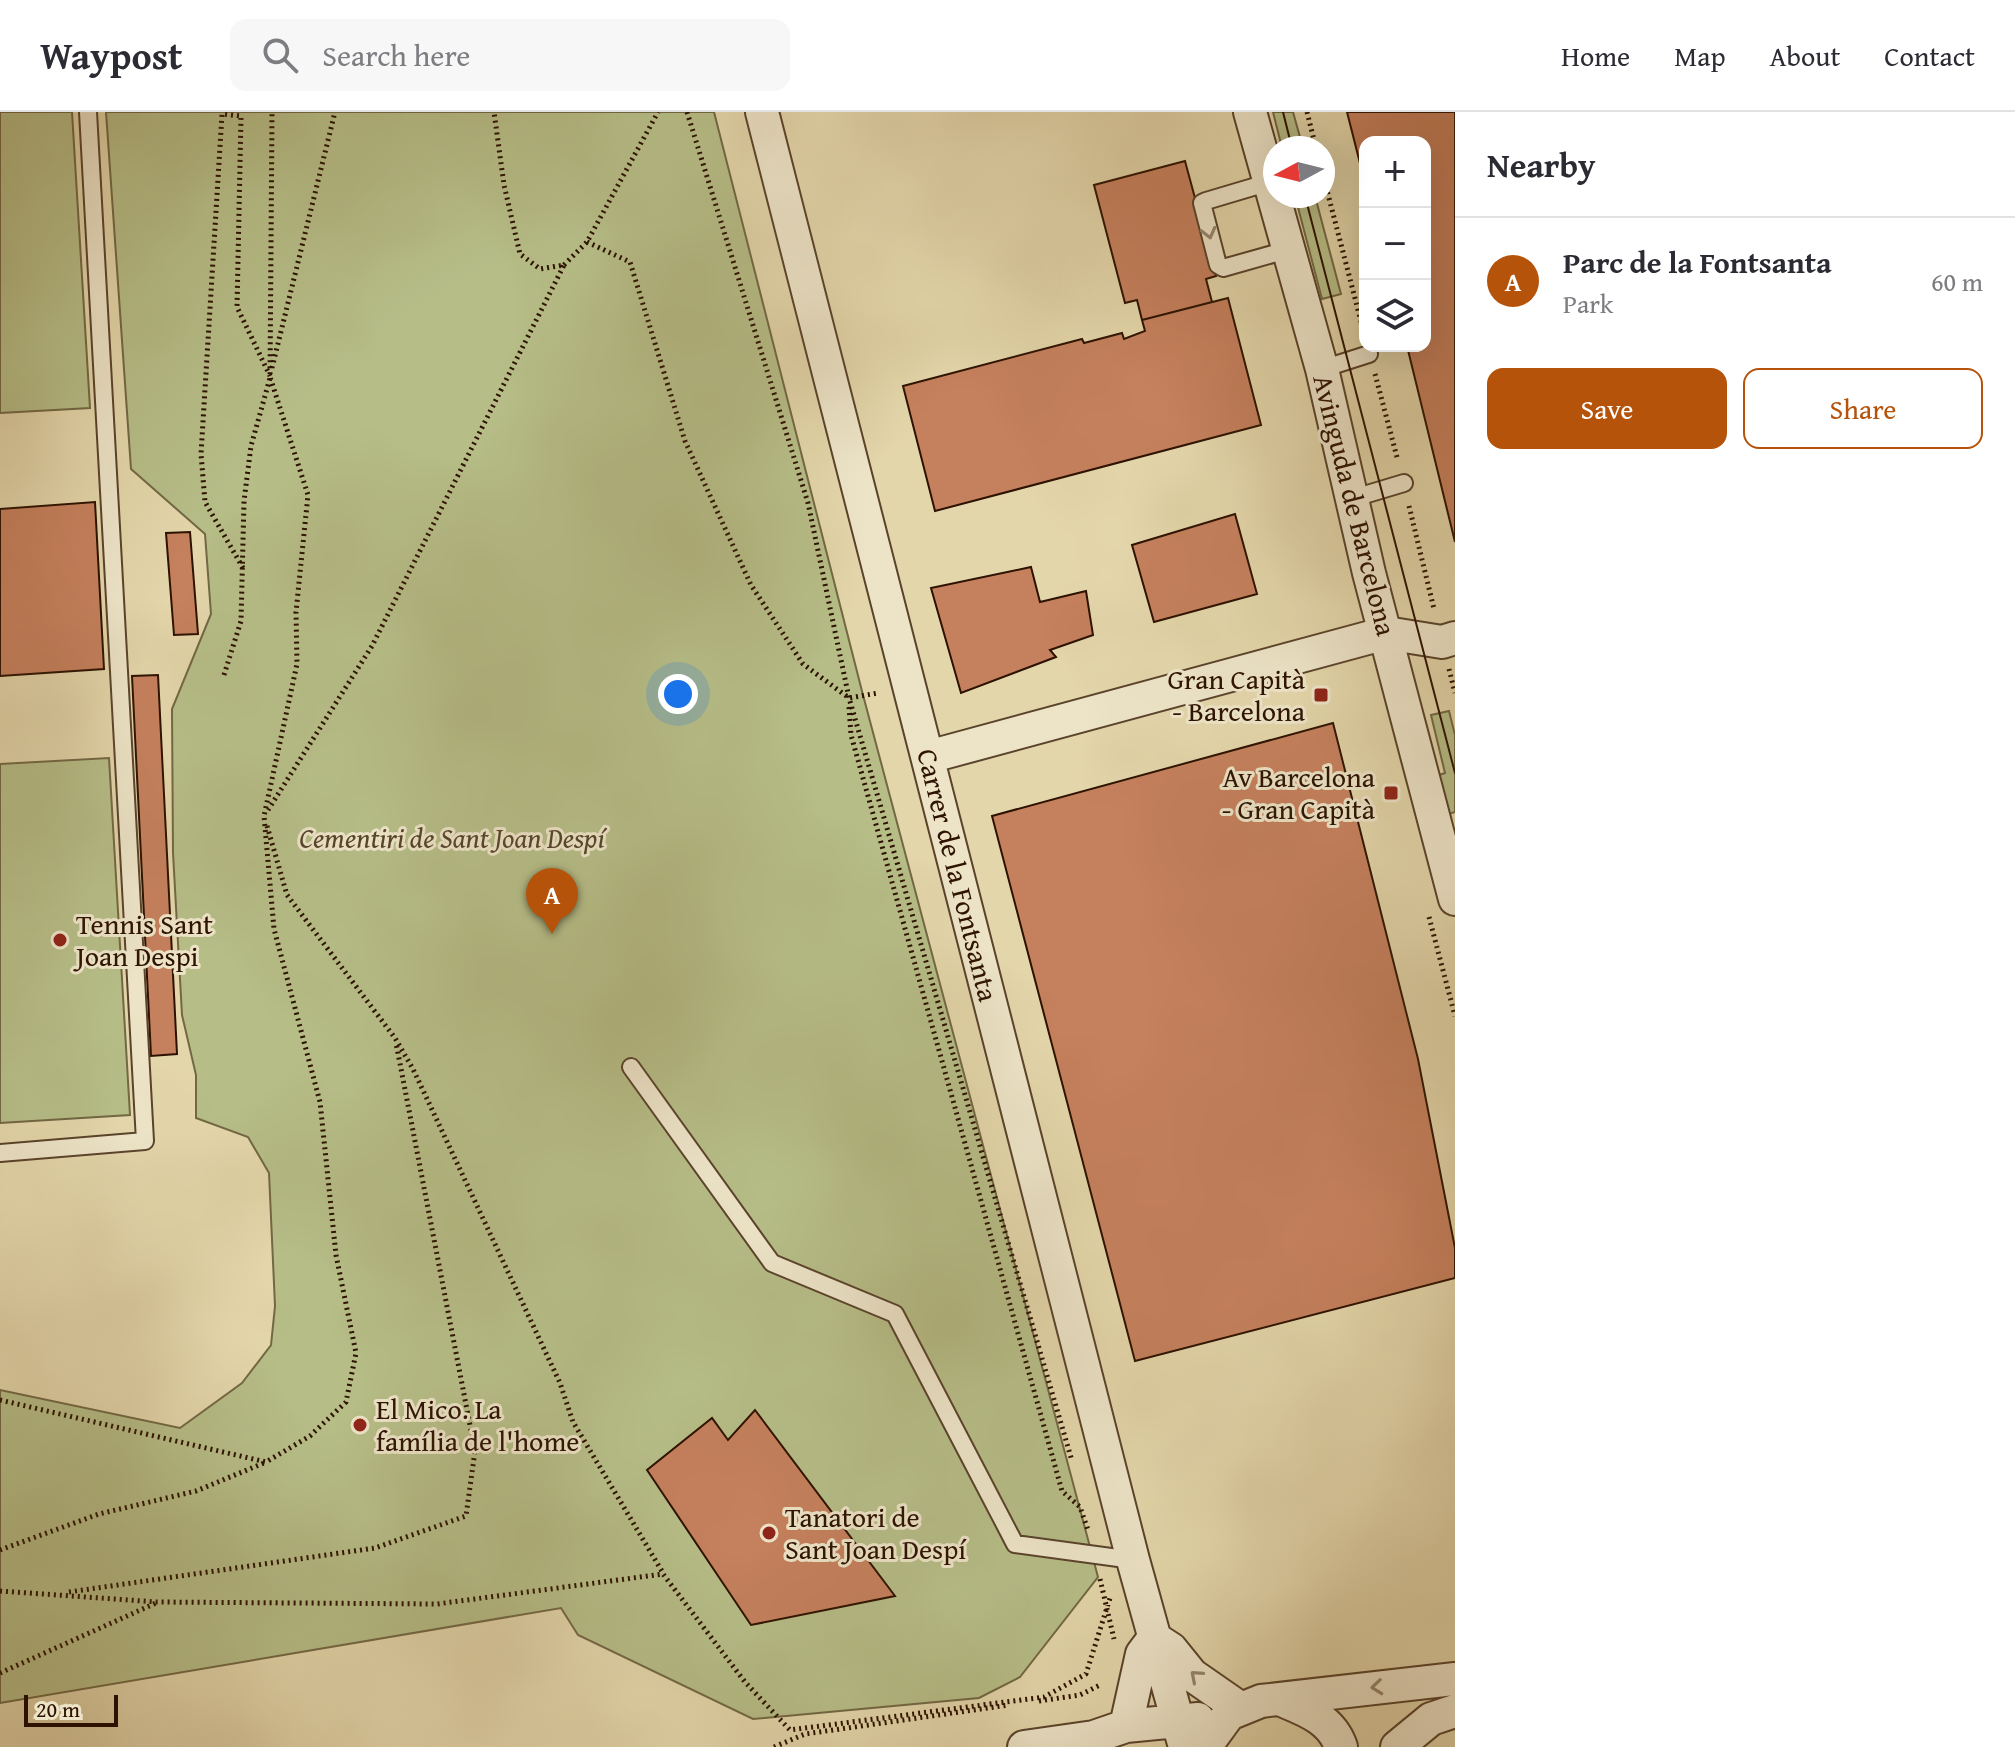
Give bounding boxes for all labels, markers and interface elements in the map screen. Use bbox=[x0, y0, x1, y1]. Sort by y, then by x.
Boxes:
search box bbox=[230, 19, 790, 91]
text: Waypost bbox=[40, 27, 182, 83]
icon: search bbox=[258, 33, 302, 77]
text: Search here bbox=[322, 33, 470, 77]
text: Home bbox=[1561, 35, 1630, 76]
text: Map bbox=[1674, 35, 1726, 76]
text: About bbox=[1770, 35, 1840, 76]
text: Contact bbox=[1884, 35, 1975, 76]
north arrow bbox=[1263, 136, 1335, 208]
map controls bbox=[1359, 136, 1431, 352]
button: + bbox=[1359, 136, 1431, 208]
text: Nearby bbox=[1487, 140, 1596, 189]
button: − bbox=[1359, 208, 1431, 280]
one-way arrow bbox=[1200, 225, 1217, 239]
text: Parc de la Fontsanta bbox=[1563, 240, 1832, 284]
text: A bbox=[1505, 262, 1521, 301]
text: 60 m bbox=[1931, 262, 1983, 301]
button: layers bbox=[1359, 280, 1431, 352]
text: Park bbox=[1563, 284, 1613, 323]
button: Save bbox=[1487, 368, 1727, 449]
button: Share bbox=[1743, 368, 1983, 449]
street label: Avinguda de Barcelona bbox=[1303, 370, 1408, 640]
place label: Gran Capità - Barcelona bbox=[1168, 658, 1306, 731]
your location bbox=[658, 674, 698, 714]
marker: Gran Capità - Barcelona bbox=[1312, 686, 1330, 704]
street label: Carrer de la Fontsanta bbox=[907, 744, 1010, 1006]
place label: Av Barcelona - Gran Capità bbox=[1222, 756, 1376, 829]
marker: Av Barcelona - Gran Capità bbox=[1382, 784, 1400, 802]
park label: Cementiri de Sant Joan Despí bbox=[299, 817, 608, 858]
pin: A bbox=[526, 868, 578, 934]
place label: Tennis Sant Joan Despi bbox=[73, 903, 213, 976]
marker: Tennis Sant Joan Despi bbox=[51, 931, 69, 949]
place label: El Mico. La família de l'home bbox=[376, 1388, 579, 1461]
marker: El Mico. La família de l'home bbox=[351, 1416, 369, 1434]
place label: Tanatori de Sant Joan Despí bbox=[785, 1496, 967, 1569]
marker: Tanatori de Sant Joan Despí bbox=[760, 1524, 778, 1542]
one-way arrow bbox=[1190, 1671, 1205, 1685]
one-way arrow bbox=[1371, 1679, 1384, 1696]
scale bar bbox=[24, 1691, 118, 1727]
text: 20 m bbox=[36, 1693, 80, 1725]

